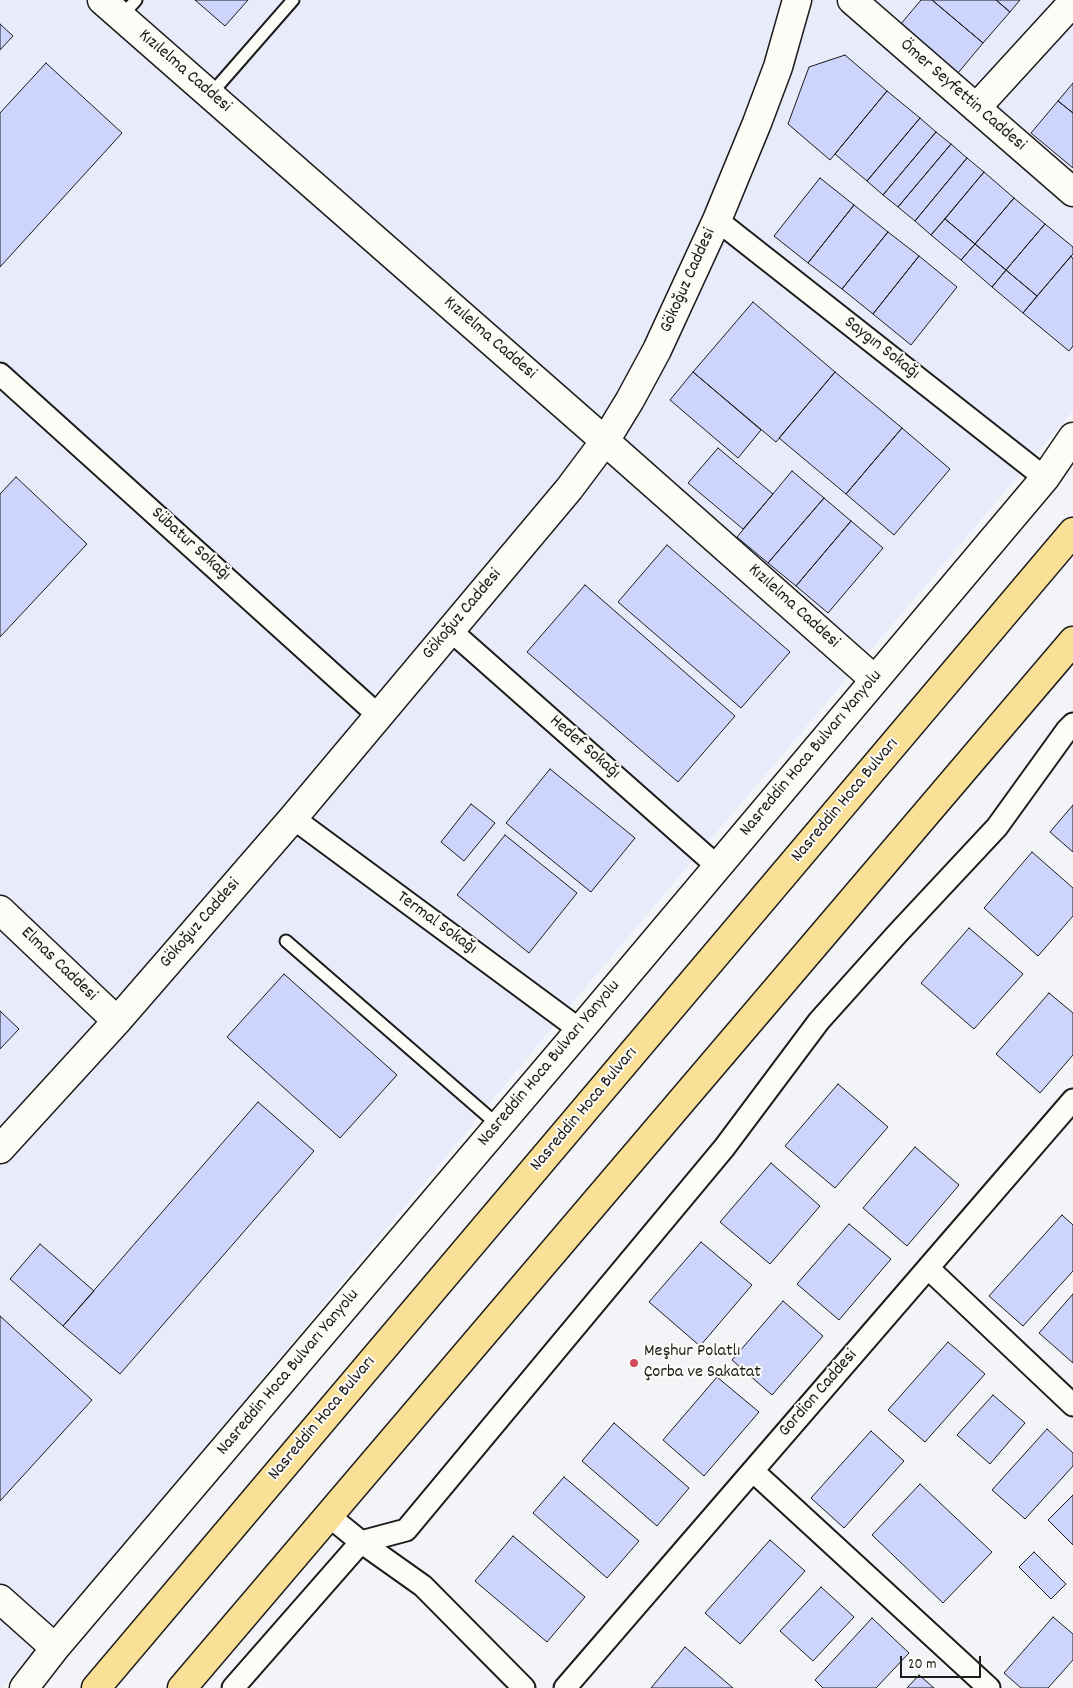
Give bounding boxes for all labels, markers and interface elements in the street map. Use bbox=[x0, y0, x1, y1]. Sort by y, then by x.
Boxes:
street label: Kızılelma Caddesi bbox=[133, 26, 235, 118]
street label: Ömer Seyfettin Caddesi bbox=[894, 35, 1030, 157]
street label: Gökoğuz Caddesi bbox=[656, 225, 722, 337]
street label: Kızılelma Caddesi bbox=[438, 293, 540, 385]
street label: Saygın Sokağı bbox=[839, 313, 923, 385]
street label: Sübatur Sokağı bbox=[146, 503, 234, 587]
street label: Kızılelma Caddesi bbox=[743, 560, 843, 654]
street label: Gökoğuz Caddesi bbox=[419, 565, 507, 665]
street label: Nasreddin Hoca Bulvarı Yanyolu bbox=[736, 666, 888, 842]
street label: Hedef Sokağı bbox=[544, 711, 624, 785]
street label: Nasreddin Hoca Bulvarı bbox=[788, 734, 904, 868]
street label: Gökoğuz Caddesi bbox=[156, 875, 246, 973]
street label: Termal Sokağı bbox=[392, 888, 480, 960]
street label: Elmas Caddesi bbox=[15, 923, 101, 1007]
street label: Nasreddin Hoca Bulvarı Yanyolu bbox=[474, 976, 626, 1152]
street label: Nasreddin Hoca Bulvarı bbox=[527, 1043, 643, 1177]
street label: Nasreddin Hoca Bulvarı Yanyolu bbox=[213, 1285, 365, 1461]
place label: Meşhur Polatlı Çorba ve Sakatat bbox=[644, 1342, 761, 1385]
street label: Gordion Caddesi bbox=[775, 1346, 863, 1442]
street label: Nasreddin Hoca Bulvarı bbox=[265, 1352, 381, 1486]
marker: Meşhur Polatlı Çorba ve Sakatat bbox=[628, 1357, 640, 1369]
scale bar bbox=[903, 1646, 984, 1678]
text: 20 m bbox=[908, 1654, 936, 1676]

